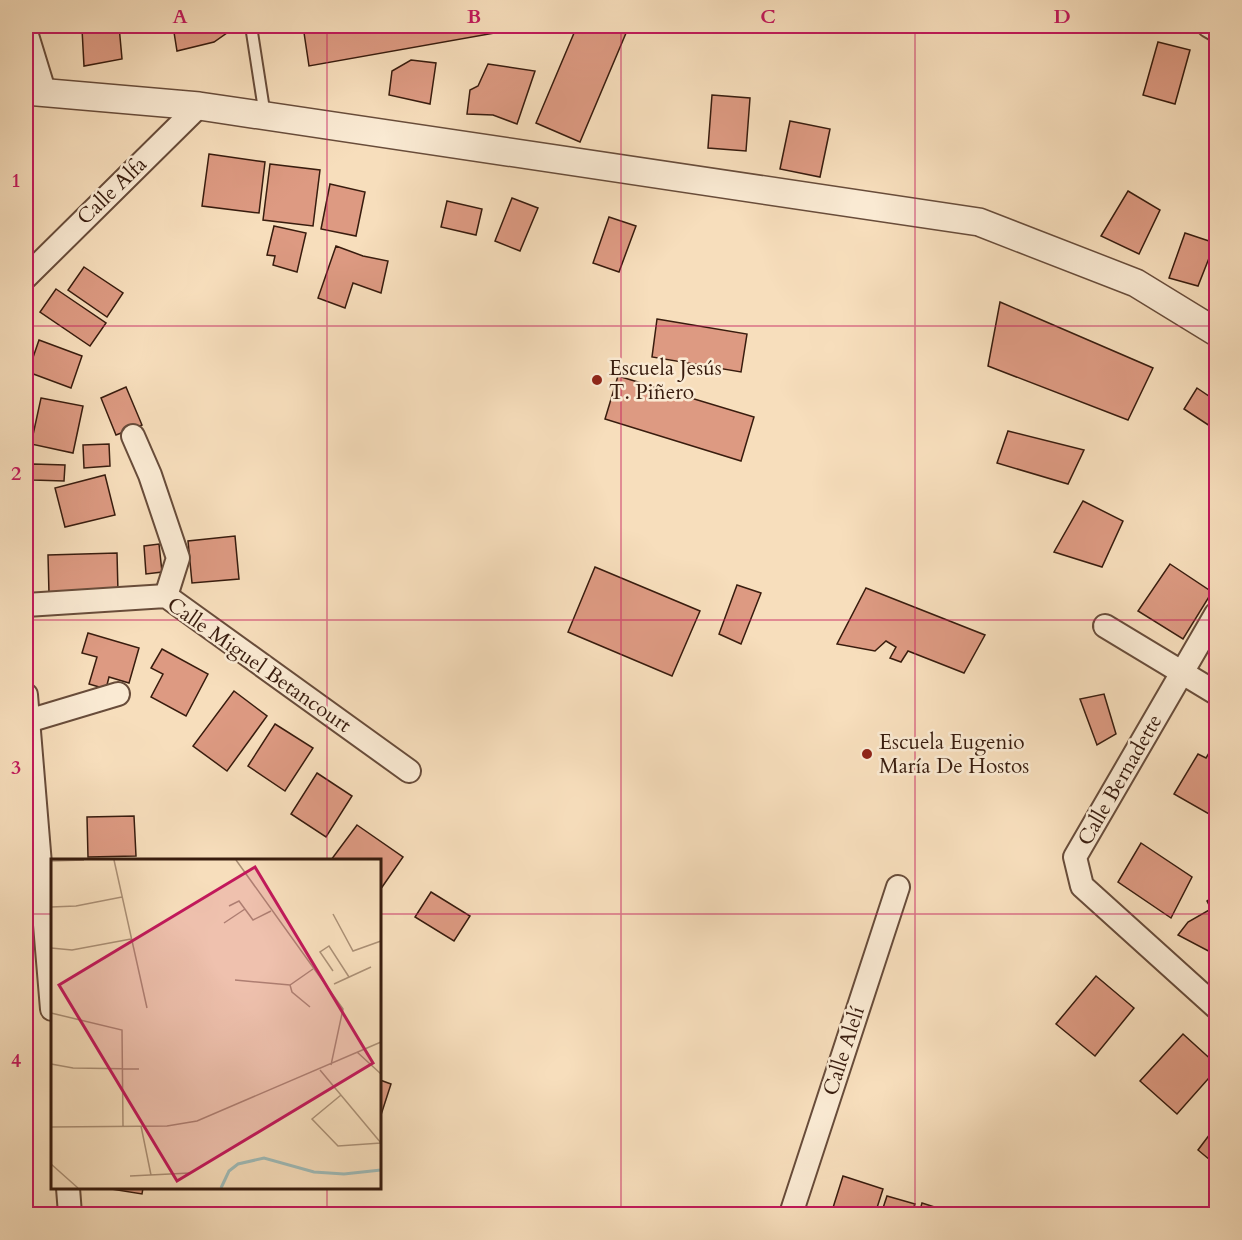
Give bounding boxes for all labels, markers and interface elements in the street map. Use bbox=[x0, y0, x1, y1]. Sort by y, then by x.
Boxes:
text: A bbox=[172, 3, 188, 30]
text: B bbox=[467, 3, 481, 30]
text: C bbox=[760, 3, 776, 30]
text: D bbox=[1053, 3, 1071, 30]
street label: Calle Alfa bbox=[71, 150, 153, 232]
text: 1 bbox=[11, 167, 21, 194]
place label: Escuela Jesús T. Piñero bbox=[609, 354, 722, 407]
marker: Escuela Jesús T. Piñero bbox=[590, 373, 604, 387]
text: 2 bbox=[11, 460, 21, 487]
street label: Calle Miguel Betancourt bbox=[161, 590, 357, 740]
street label: Calle Bernadette bbox=[1071, 709, 1169, 851]
place label: Escuela Eugenio María De Hostos bbox=[879, 728, 1029, 781]
marker: Escuela Eugenio María De Hostos bbox=[860, 747, 874, 761]
text: 3 bbox=[11, 754, 21, 781]
inset map bbox=[51, 859, 381, 1189]
street label: Calle Alelí bbox=[816, 1003, 872, 1099]
text: 4 bbox=[11, 1047, 21, 1074]

